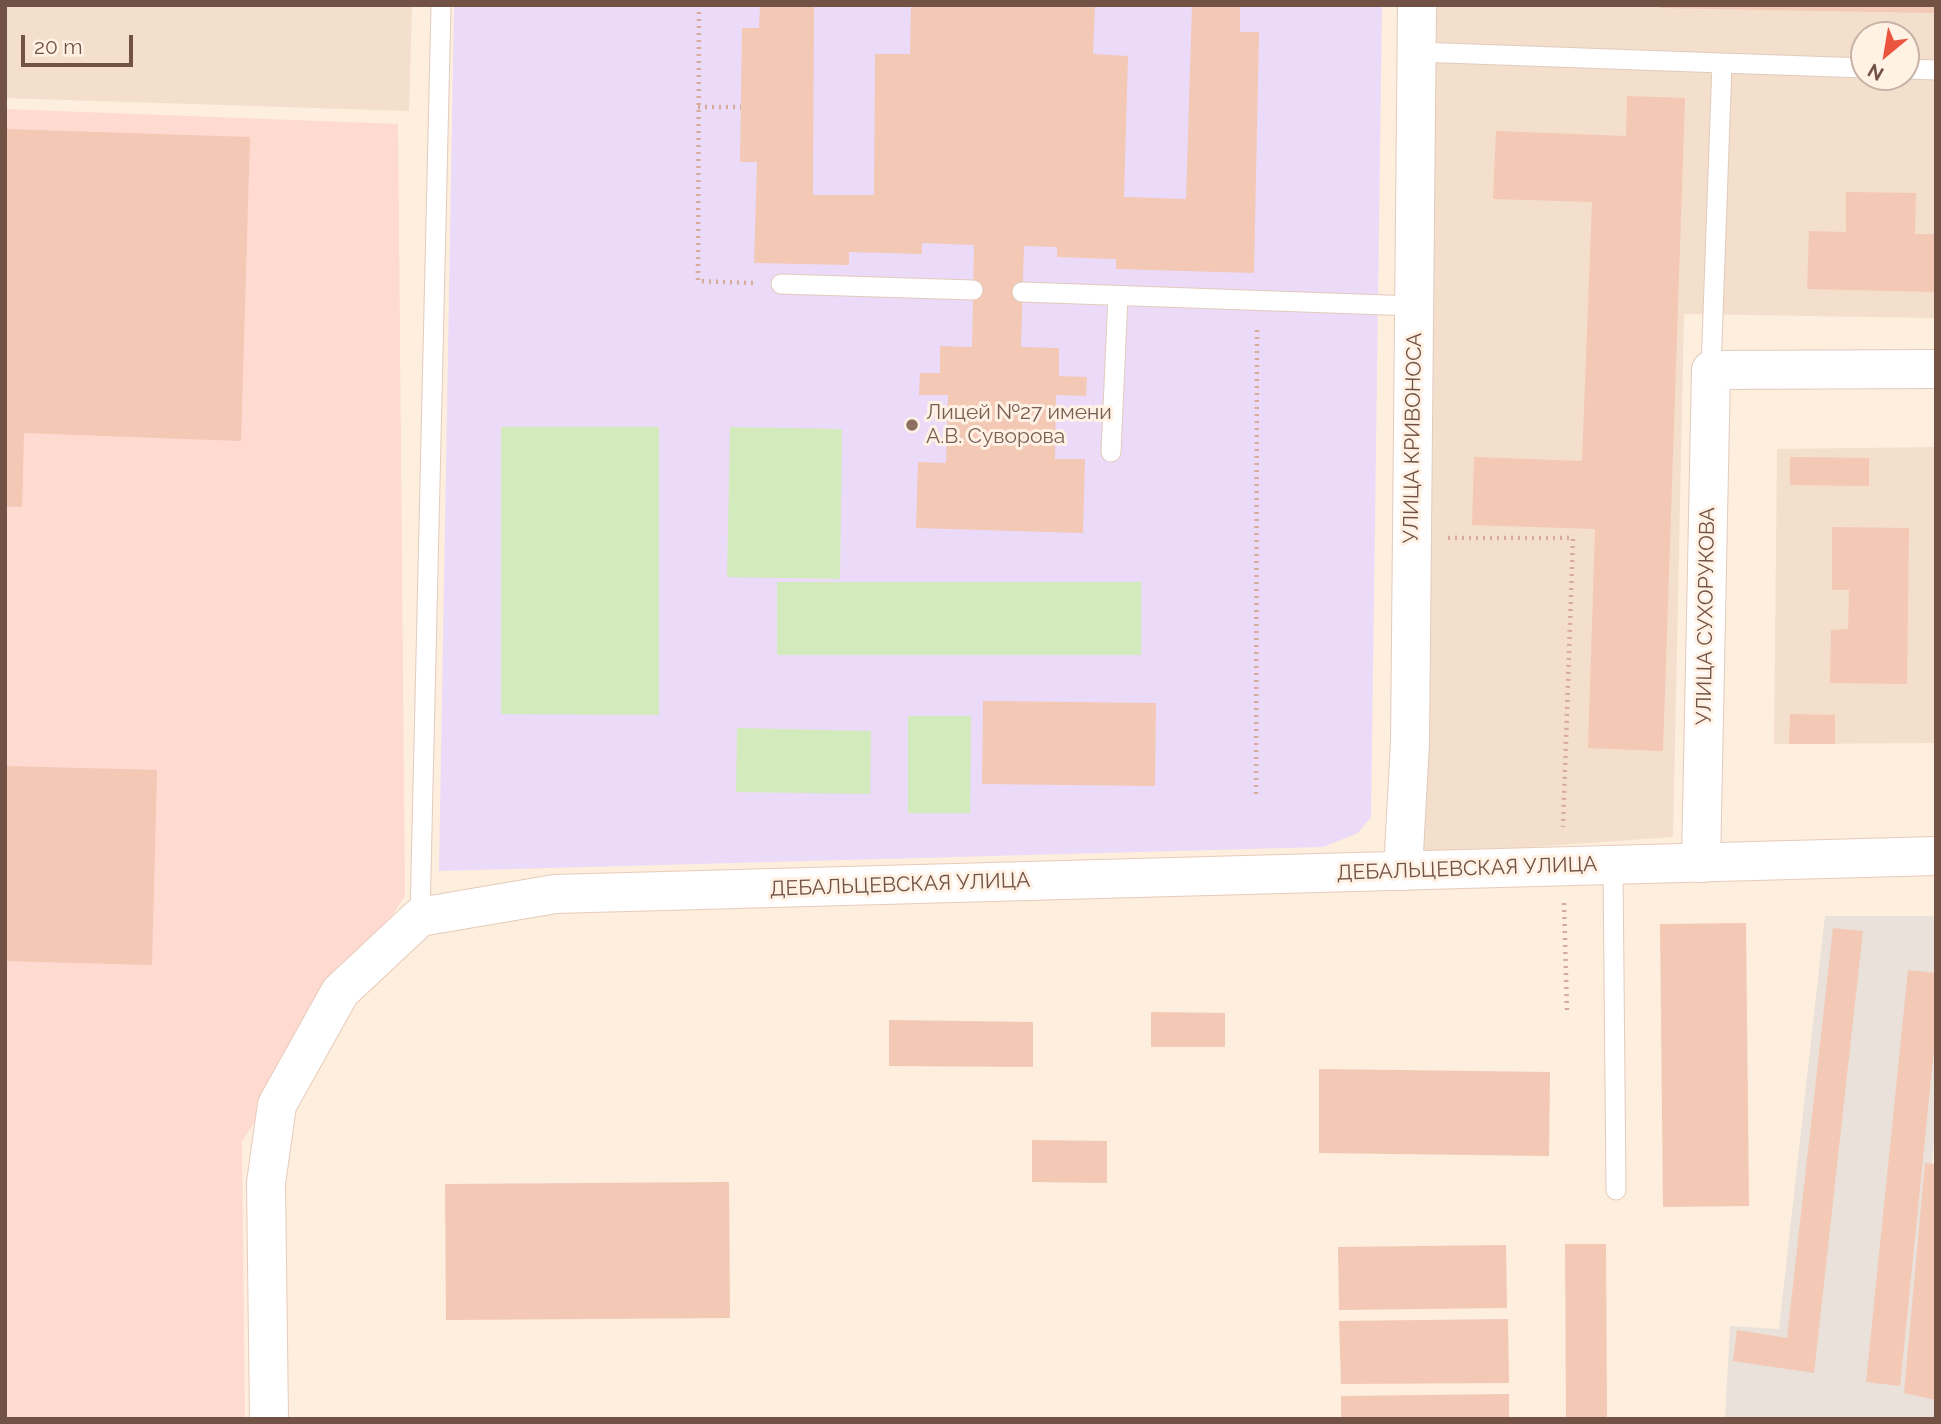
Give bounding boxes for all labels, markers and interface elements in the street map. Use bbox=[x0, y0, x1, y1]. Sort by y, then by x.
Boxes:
scale bar bbox=[24, 21, 136, 65]
north arrow bbox=[1850, 21, 1920, 91]
text: 20 m bbox=[34, 34, 82, 59]
text: N bbox=[1864, 59, 1887, 86]
street label: УЛИЦА КРИВОНОСА bbox=[1399, 332, 1427, 544]
place label: Лицей №27 имени А.В. Суворова bbox=[926, 400, 1112, 450]
marker: Лицей №27 имени А.В. Суворова bbox=[904, 417, 920, 433]
street label: УЛИЦА СУХОРУКОВА bbox=[1692, 507, 1720, 725]
street label: ДЕБАЛЬЦЕВСКАЯ УЛИЦА bbox=[1336, 852, 1598, 886]
street label: ДЕБАЛЬЦЕВСКАЯ УЛИЦА bbox=[769, 868, 1031, 902]

